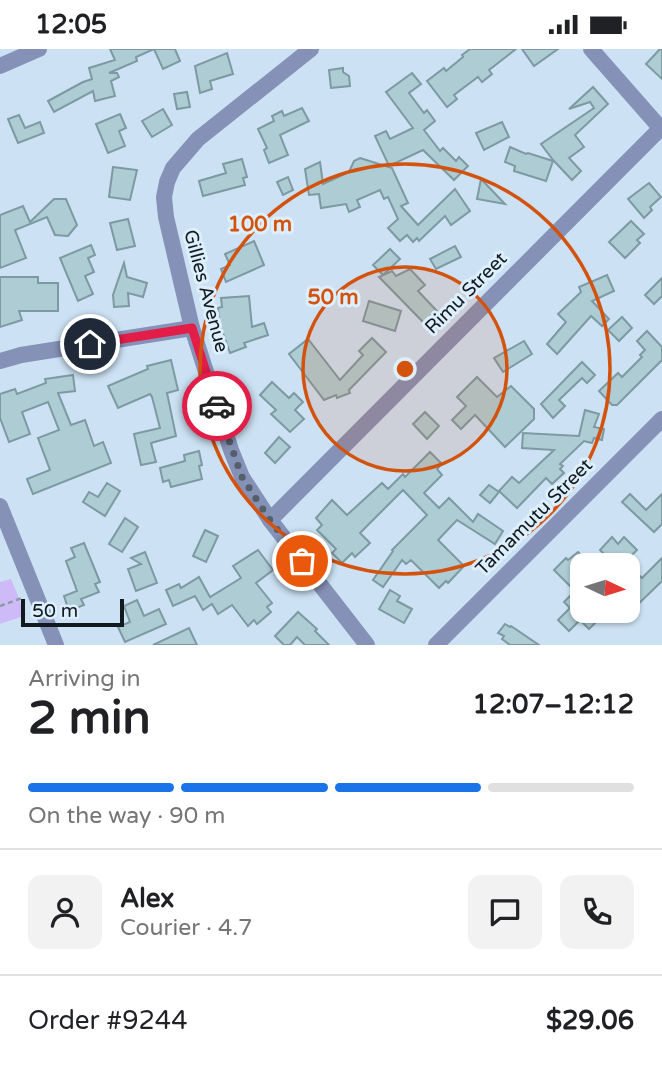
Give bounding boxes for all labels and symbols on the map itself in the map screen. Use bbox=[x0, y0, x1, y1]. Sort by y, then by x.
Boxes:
text: 100 m bbox=[228, 212, 292, 237]
street label: Gillies Avenue bbox=[179, 227, 233, 355]
street label: Rimu Street bbox=[421, 248, 511, 338]
text: 50 m bbox=[307, 285, 359, 310]
pin bbox=[60, 314, 120, 374]
centre of rings bbox=[393, 357, 417, 381]
courier bbox=[182, 371, 252, 441]
street label: Tamamutu Street bbox=[471, 454, 597, 580]
pin bbox=[272, 531, 332, 591]
north arrow bbox=[570, 553, 640, 623]
scale bar bbox=[21, 596, 124, 628]

